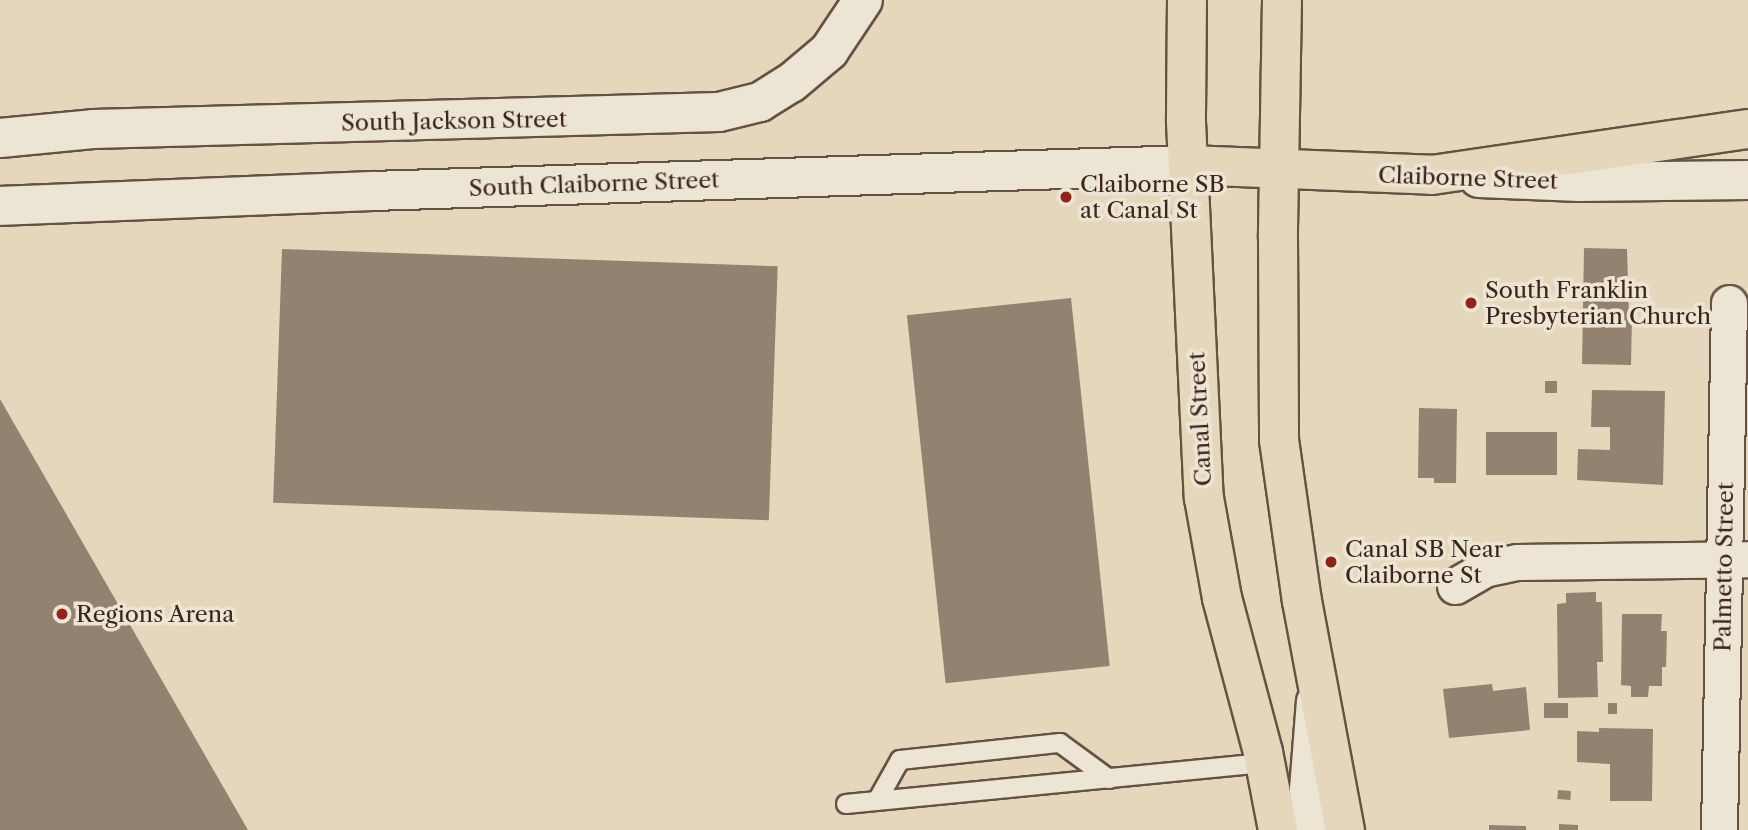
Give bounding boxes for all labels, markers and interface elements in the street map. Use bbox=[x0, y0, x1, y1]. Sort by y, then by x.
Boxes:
street label: South Jackson Street bbox=[341, 105, 567, 137]
street label: Claiborne Street bbox=[1378, 161, 1558, 195]
street label: South Claiborne Street bbox=[468, 166, 720, 202]
place label: Claiborne SB at Canal St bbox=[1080, 170, 1225, 224]
marker: Claiborne SB at Canal St bbox=[1058, 189, 1074, 205]
place label: South Franklin Presbyterian Church bbox=[1485, 276, 1711, 330]
marker: South Franklin Presbyterian Church bbox=[1463, 295, 1479, 311]
street label: Canal Street bbox=[1183, 351, 1217, 487]
street label: Palmetto Street bbox=[1709, 482, 1739, 652]
place label: Canal SB Near Claiborne St bbox=[1345, 535, 1503, 589]
marker: Canal SB Near Claiborne St bbox=[1323, 554, 1339, 570]
place label: Regions Arena bbox=[76, 600, 235, 628]
marker: Regions Arena bbox=[54, 606, 70, 622]

